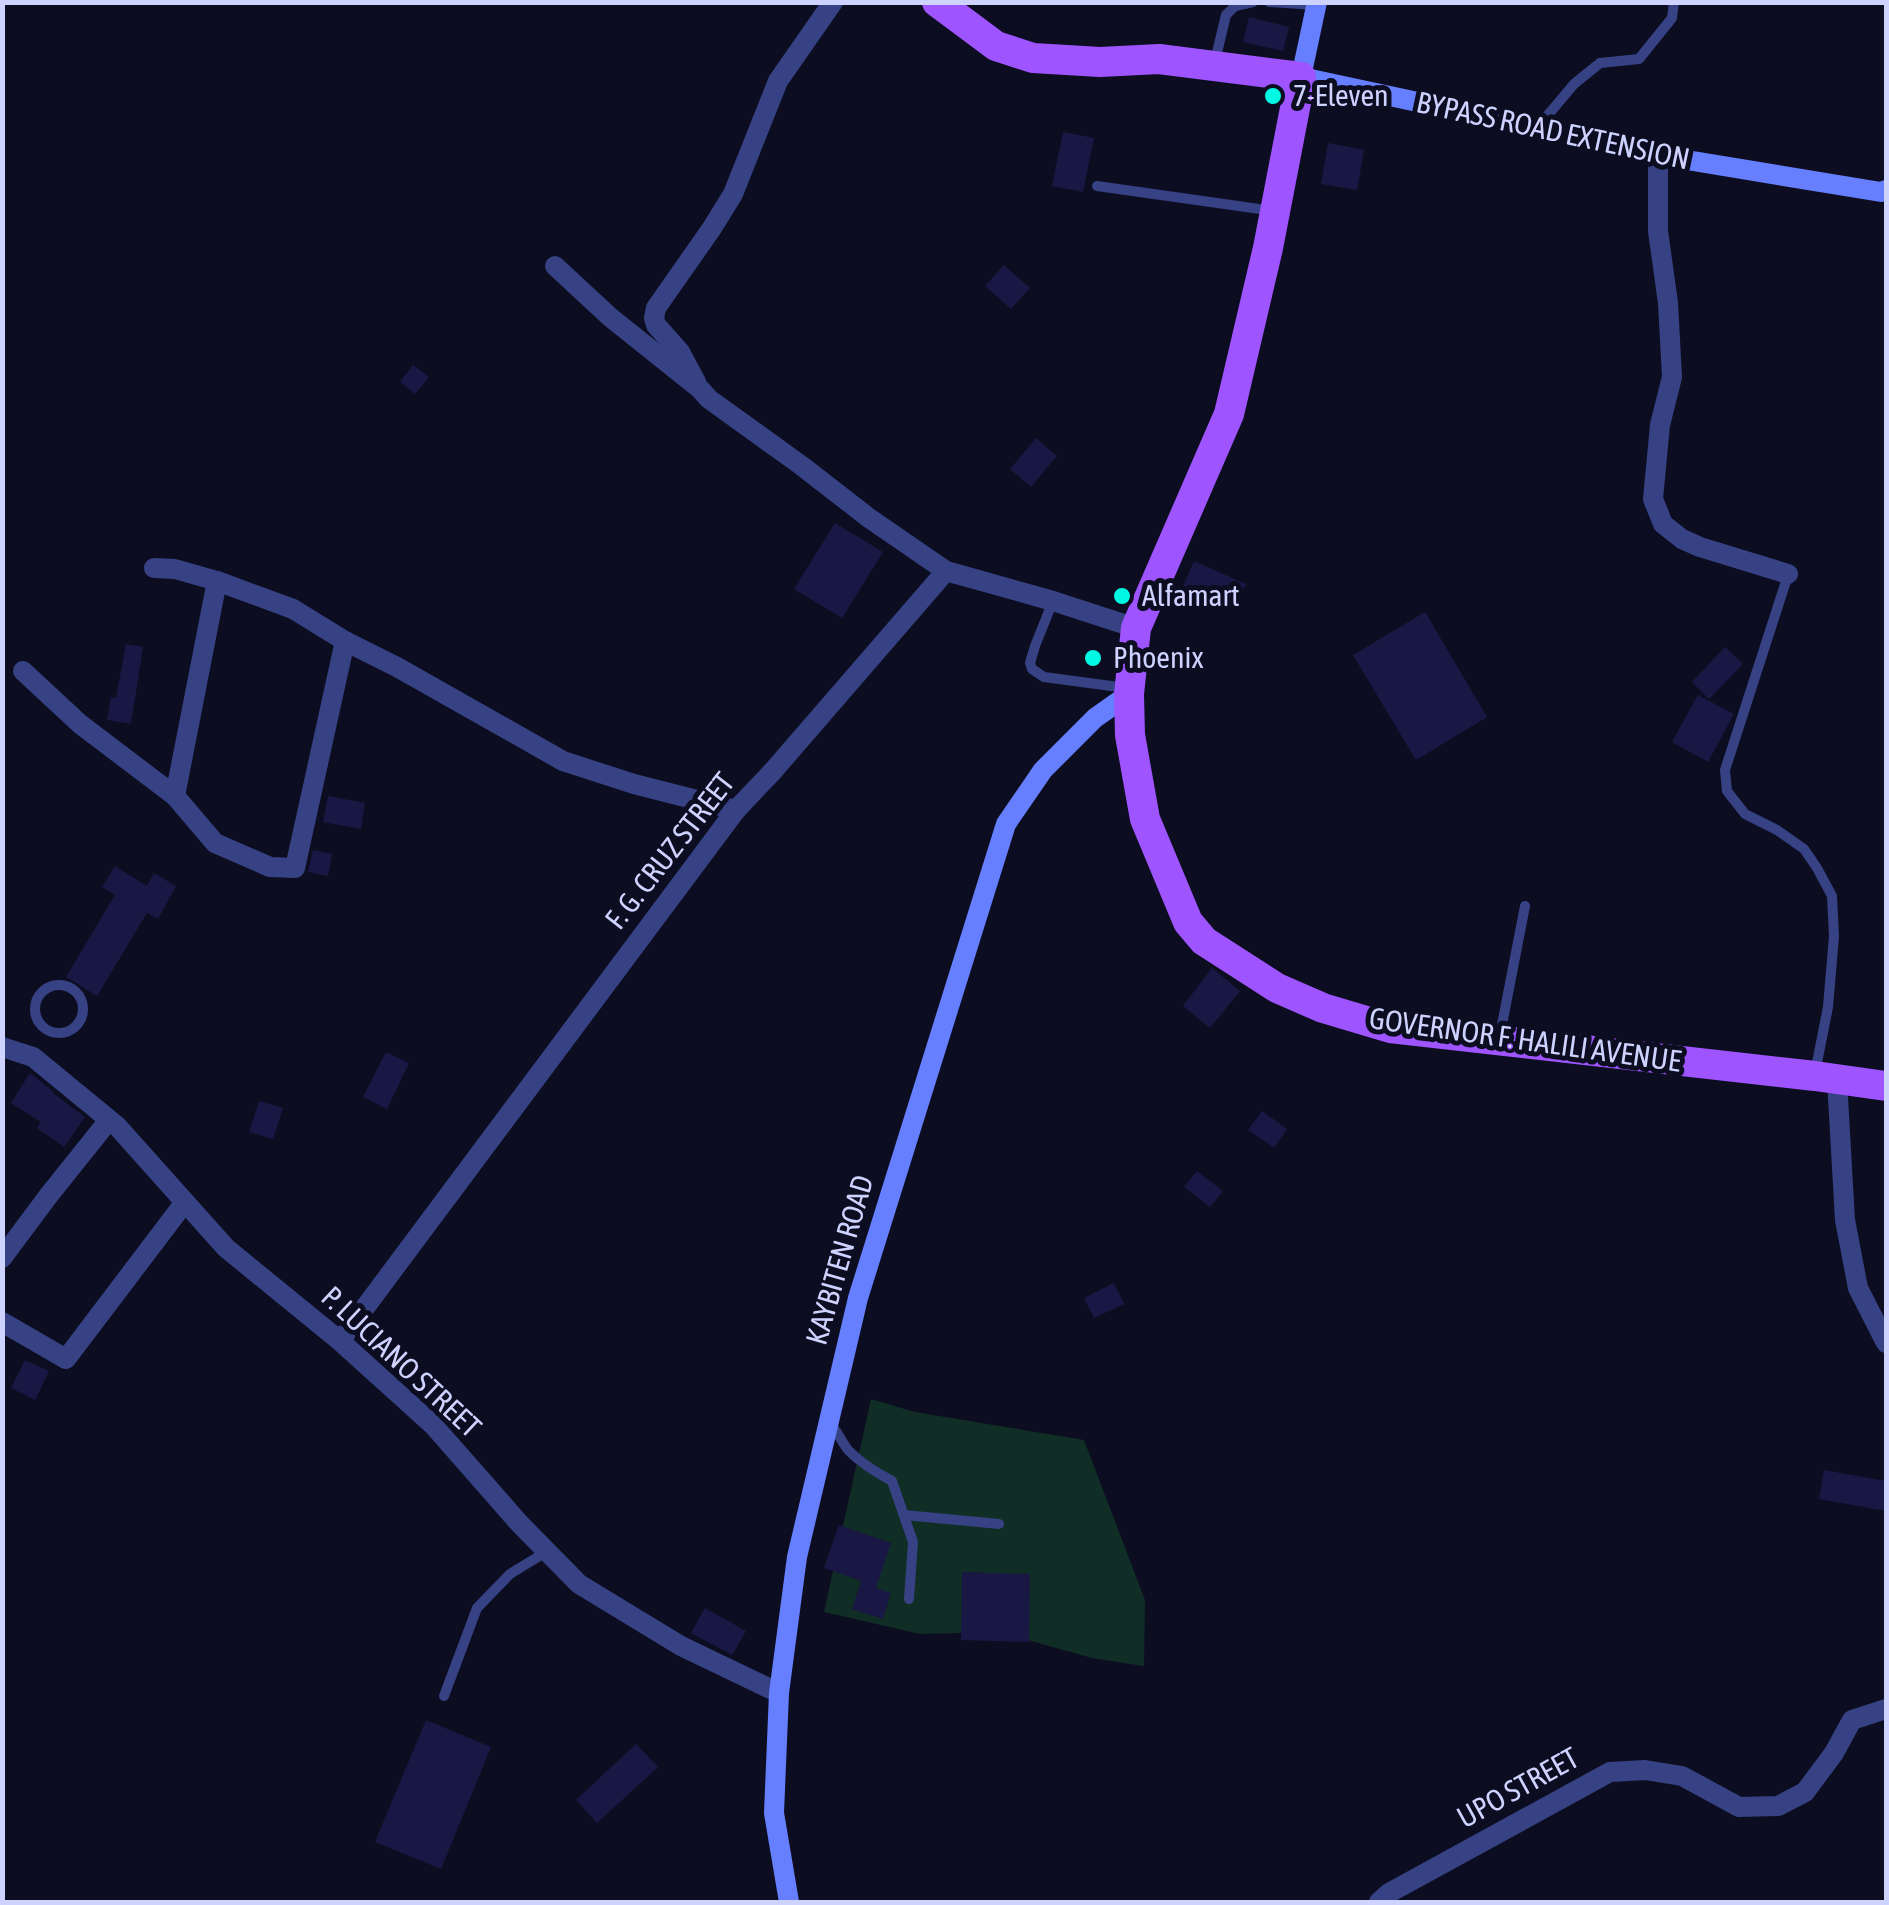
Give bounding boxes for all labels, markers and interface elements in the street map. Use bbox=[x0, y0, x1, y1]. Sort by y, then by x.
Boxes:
place label: 7-Eleven bbox=[1293, 78, 1389, 112]
street label: BYPASS ROAD EXTENSION bbox=[1414, 84, 1693, 176]
marker: 7-Eleven bbox=[1262, 85, 1284, 107]
place label: Alfamart bbox=[1142, 578, 1240, 612]
marker: Alfamart bbox=[1111, 585, 1133, 607]
place label: Phoenix bbox=[1113, 640, 1204, 674]
marker: Phoenix bbox=[1082, 647, 1104, 669]
street label: F. G. CRUZ STREET bbox=[598, 766, 741, 935]
street label: GOVERNOR F. HALILI AVENUE bbox=[1367, 1000, 1683, 1078]
street label: KAYBITEN ROAD bbox=[799, 1171, 879, 1348]
street label: P. LUCIANO STREET bbox=[315, 1279, 488, 1444]
street label: UPO STREET bbox=[1451, 1740, 1584, 1834]

